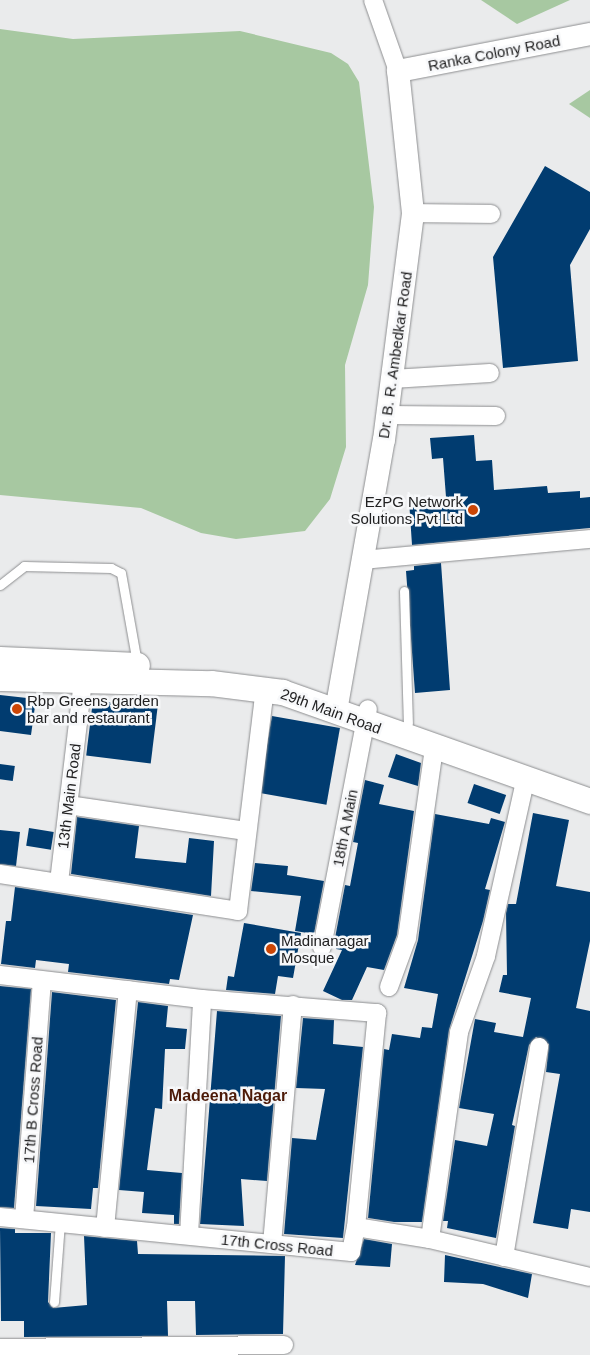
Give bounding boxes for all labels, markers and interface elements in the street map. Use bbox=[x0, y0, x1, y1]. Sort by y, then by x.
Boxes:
street label: Ranka Colony Road bbox=[426, 31, 562, 75]
street label: Dr. B. R. Ambedkar Road bbox=[374, 270, 416, 440]
place label: EzPG Network Solutions Pvt Ltd bbox=[350, 492, 463, 527]
marker: EzPG Network Solutions Pvt Ltd bbox=[467, 504, 479, 516]
street label: 29th Main Road bbox=[278, 684, 384, 738]
place label: Rbp Greens garden bar and restaurant bbox=[27, 691, 159, 726]
marker: Rbp Greens garden bar and restaurant bbox=[11, 703, 23, 715]
street label: 13th Main Road bbox=[54, 742, 84, 850]
street label: 18th A Main bbox=[329, 787, 361, 869]
place label: Madinanagar Mosque bbox=[281, 931, 369, 966]
marker: Madinanagar Mosque bbox=[265, 943, 277, 955]
street label: 17th B Cross Road bbox=[20, 1036, 46, 1164]
district label: Madeena Nagar bbox=[169, 1086, 287, 1106]
street label: 17th Cross Road bbox=[220, 1230, 334, 1260]

